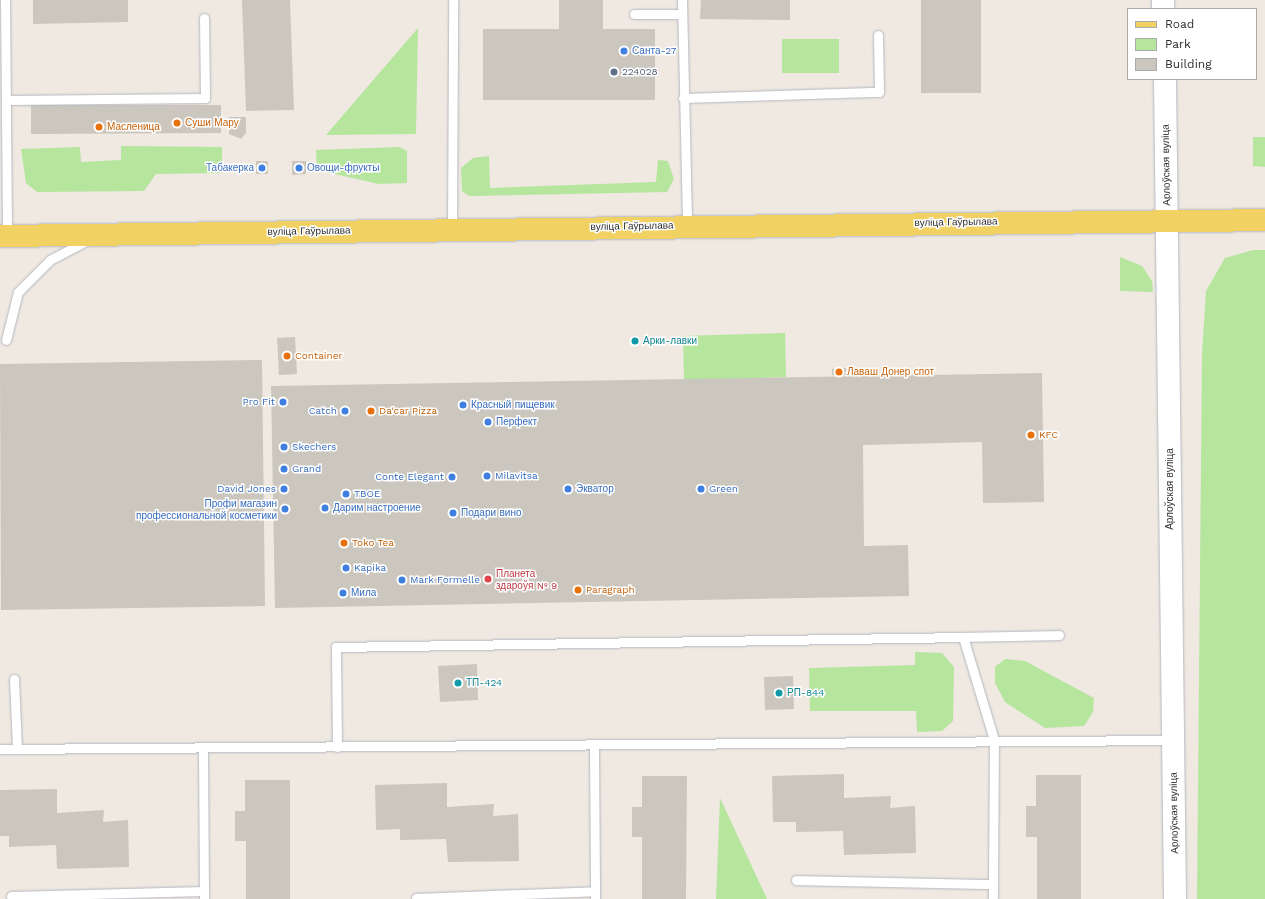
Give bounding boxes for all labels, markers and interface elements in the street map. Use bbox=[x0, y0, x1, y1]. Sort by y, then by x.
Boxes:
legend bbox=[1127, 8, 1257, 80]
text: Road bbox=[1165, 17, 1194, 31]
text: Park bbox=[1165, 37, 1191, 51]
place label: Санта-27 bbox=[632, 45, 676, 57]
marker: Санта-27 bbox=[619, 46, 629, 56]
text: Building bbox=[1165, 57, 1212, 71]
place label: 224028 bbox=[622, 66, 658, 78]
marker: 224028 bbox=[609, 67, 619, 77]
place label: Суши Мару bbox=[185, 117, 239, 129]
marker: Суши Мару bbox=[172, 118, 182, 128]
place label: Масленица bbox=[107, 121, 160, 133]
marker: Масленица bbox=[94, 122, 104, 132]
street label: Арлоўская вуліца bbox=[1159, 124, 1173, 206]
place label: Табакерка bbox=[206, 162, 254, 174]
place label: Овощи-фрукты bbox=[307, 162, 379, 174]
marker: Табакерка bbox=[257, 163, 267, 173]
marker: Овощи-фрукты bbox=[294, 163, 304, 173]
street label: вуліца Гаўрылава bbox=[914, 215, 998, 229]
street label: вуліца Гаўрылава bbox=[590, 219, 674, 233]
street label: вуліца Гаўрылава bbox=[267, 224, 351, 238]
place label: Арки-лавки bbox=[643, 335, 697, 347]
marker: Арки-лавки bbox=[630, 336, 640, 346]
place label: Container bbox=[295, 350, 343, 362]
marker: Container bbox=[282, 351, 292, 361]
place label: Лаваш Донер спот bbox=[847, 366, 934, 378]
marker: Лаваш Донер спот bbox=[834, 367, 844, 377]
place label: Pro Fit bbox=[243, 396, 275, 408]
marker: Pro Fit bbox=[278, 397, 288, 407]
place label: Красный пищевик bbox=[471, 399, 555, 411]
marker: Красный пищевик bbox=[458, 400, 468, 410]
place label: Catch bbox=[309, 405, 337, 417]
place label: Da'car Pizza bbox=[379, 405, 437, 417]
marker: Catch bbox=[340, 406, 350, 416]
marker: Da'car Pizza bbox=[366, 406, 376, 416]
place label: Перфект bbox=[496, 416, 537, 428]
marker: Перфект bbox=[483, 417, 493, 427]
place label: KFC bbox=[1039, 429, 1058, 441]
marker: KFC bbox=[1026, 430, 1036, 440]
place label: Skechers bbox=[292, 441, 336, 453]
marker: Skechers bbox=[279, 442, 289, 452]
street label: Арлоўская вуліца bbox=[1164, 448, 1176, 530]
place label: Grand bbox=[292, 463, 321, 475]
marker: Grand bbox=[279, 464, 289, 474]
place label: Milavitsa bbox=[495, 470, 538, 482]
place label: Conte Elegant bbox=[375, 471, 444, 483]
marker: Milavitsa bbox=[482, 471, 492, 481]
marker: Conte Elegant bbox=[447, 472, 457, 482]
place label: David Jones bbox=[217, 483, 276, 495]
place label: Экватор bbox=[576, 483, 614, 495]
place label: Green bbox=[709, 483, 738, 495]
marker: David Jones bbox=[279, 484, 289, 494]
marker: Экватор bbox=[563, 484, 573, 494]
marker: Green bbox=[696, 484, 706, 494]
place label: TBOE bbox=[354, 488, 380, 500]
marker: TBOE bbox=[341, 489, 351, 499]
place label: Профи магазин профессиональной косметики bbox=[136, 497, 277, 520]
place label: Дарим настроение bbox=[333, 502, 421, 514]
marker: Дарим настроение bbox=[320, 503, 330, 513]
marker: Профи магазин профессиональной косметики bbox=[280, 504, 290, 514]
place label: Подари вино bbox=[461, 507, 521, 519]
marker: Подари вино bbox=[448, 508, 458, 518]
place label: Toko Tea bbox=[352, 537, 394, 549]
marker: Toko Tea bbox=[339, 538, 349, 548]
place label: Kapika bbox=[354, 562, 386, 574]
marker: Kapika bbox=[341, 563, 351, 573]
place label: Планета здароўя № 9 bbox=[496, 567, 557, 590]
place label: Mark Formelle bbox=[410, 574, 480, 586]
marker: Планета здароўя № 9 bbox=[483, 574, 493, 584]
marker: Mark Formelle bbox=[397, 575, 407, 585]
place label: Paragraph bbox=[586, 584, 635, 596]
marker: Paragraph bbox=[573, 585, 583, 595]
place label: Мила bbox=[351, 587, 376, 599]
marker: Мила bbox=[338, 588, 348, 598]
place label: ТП-424 bbox=[466, 677, 502, 689]
marker: ТП-424 bbox=[453, 678, 463, 688]
place label: РП-844 bbox=[787, 687, 824, 699]
marker: РП-844 bbox=[774, 688, 784, 698]
street label: Арлоўская вуліца bbox=[1167, 772, 1181, 854]

